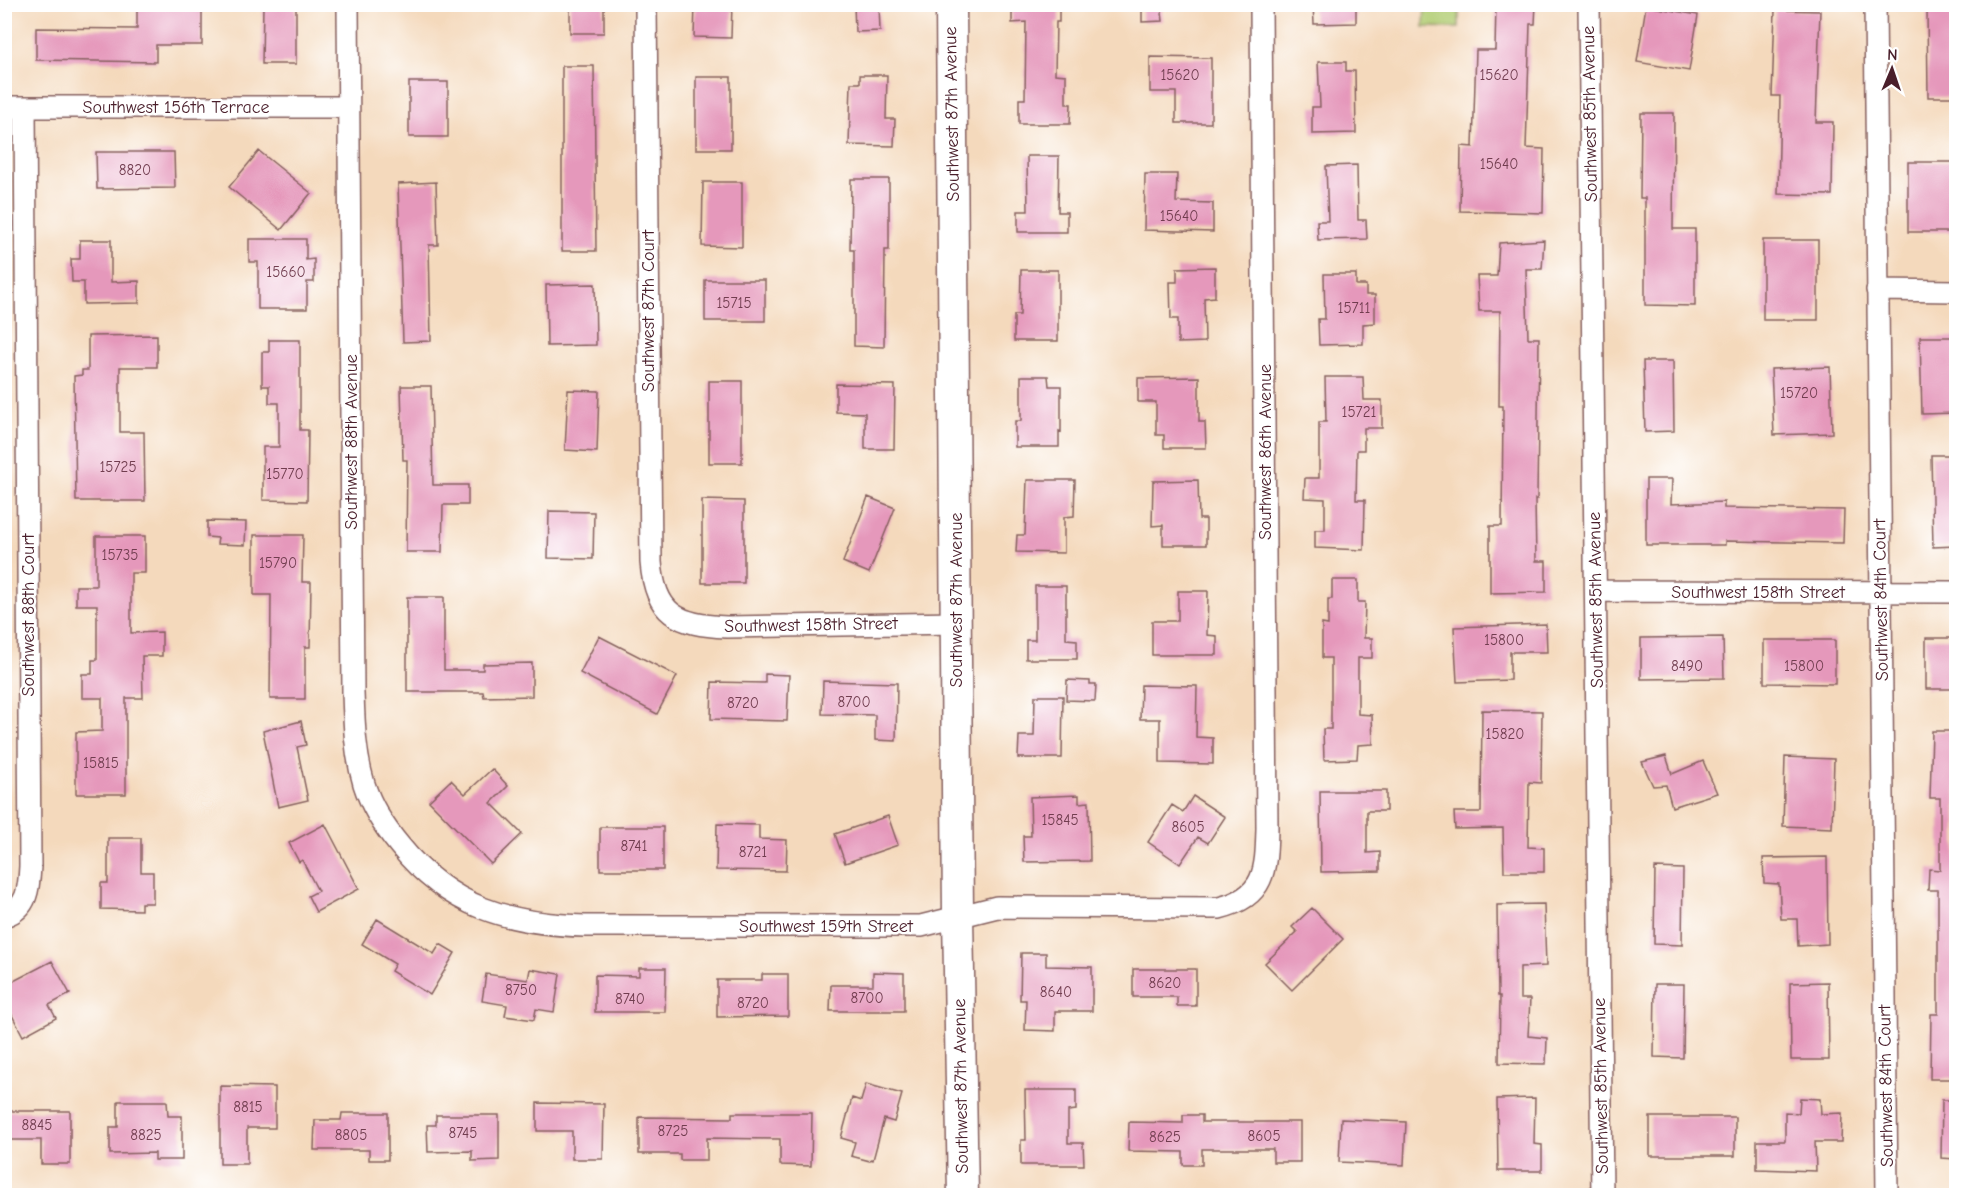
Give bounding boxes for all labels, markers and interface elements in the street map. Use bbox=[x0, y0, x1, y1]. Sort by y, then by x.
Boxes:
street label: Southwest 87th Avenue bbox=[940, 26, 964, 202]
street label: Southwest 85th Avenue bbox=[1578, 26, 1602, 202]
north arrow bbox=[1862, 39, 1922, 99]
text: N bbox=[1887, 46, 1898, 64]
house number: 15620 bbox=[1160, 66, 1200, 84]
house number: 15620 bbox=[1479, 66, 1519, 84]
street label: Southwest 156th Terrace bbox=[83, 97, 269, 118]
house number: 15640 bbox=[1480, 155, 1518, 173]
house number: 8820 bbox=[119, 161, 151, 179]
house number: 15640 bbox=[1160, 207, 1198, 225]
street label: Southwest 87th Court bbox=[638, 229, 659, 392]
house number: 15660 bbox=[266, 263, 306, 281]
house number: 15715 bbox=[716, 294, 752, 312]
house number: 15711 bbox=[1337, 299, 1371, 317]
street label: Southwest 88th Avenue bbox=[341, 354, 362, 530]
street label: Southwest 86th Avenue bbox=[1255, 364, 1276, 540]
house number: 15720 bbox=[1780, 384, 1818, 402]
house number: 15721 bbox=[1342, 403, 1377, 421]
house number: 15725 bbox=[99, 458, 137, 476]
house number: 15770 bbox=[266, 465, 304, 483]
street label: Southwest 85th Avenue bbox=[1584, 512, 1608, 688]
street label: Southwest 87th Avenue bbox=[946, 513, 967, 687]
street label: Southwest 84th Court bbox=[1869, 518, 1893, 681]
street label: Southwest 88th Court bbox=[18, 533, 39, 696]
house number: 15735 bbox=[102, 546, 138, 564]
house number: 15790 bbox=[259, 554, 297, 572]
street label: Southwest 158th Street bbox=[1671, 582, 1846, 603]
street label: Southwest 158th Street bbox=[724, 613, 899, 637]
house number: 15800 bbox=[1484, 631, 1524, 649]
house number: 8490 bbox=[1671, 657, 1703, 675]
house number: 15800 bbox=[1784, 657, 1824, 675]
house number: 8700 bbox=[837, 693, 871, 711]
house number: 8720 bbox=[727, 694, 759, 712]
house number: 15820 bbox=[1486, 725, 1524, 743]
house number: 15815 bbox=[83, 754, 119, 772]
house number: 15845 bbox=[1041, 811, 1079, 829]
house number: 8605 bbox=[1171, 818, 1205, 836]
house number: 8741 bbox=[621, 837, 647, 855]
house number: 8721 bbox=[739, 843, 767, 861]
street label: Southwest 159th Street bbox=[739, 916, 914, 937]
house number: 8620 bbox=[1149, 974, 1181, 992]
house number: 8750 bbox=[505, 981, 537, 999]
house number: 8640 bbox=[1040, 983, 1072, 1001]
house number: 8700 bbox=[850, 989, 884, 1007]
house number: 8740 bbox=[615, 990, 645, 1008]
house number: 8720 bbox=[737, 994, 769, 1012]
street label: Southwest 87th Avenue bbox=[949, 998, 973, 1174]
street label: Southwest 85th Avenue bbox=[1589, 998, 1613, 1174]
street label: Southwest 84th Court bbox=[1874, 1004, 1898, 1167]
house number: 8815 bbox=[233, 1098, 263, 1116]
house number: 8845 bbox=[22, 1116, 52, 1134]
house number: 8725 bbox=[658, 1122, 688, 1140]
house number: 8745 bbox=[448, 1124, 478, 1142]
house number: 8825 bbox=[130, 1126, 162, 1144]
house number: 8805 bbox=[335, 1126, 367, 1144]
house number: 8605 bbox=[1247, 1127, 1281, 1145]
house number: 8625 bbox=[1149, 1128, 1181, 1146]

